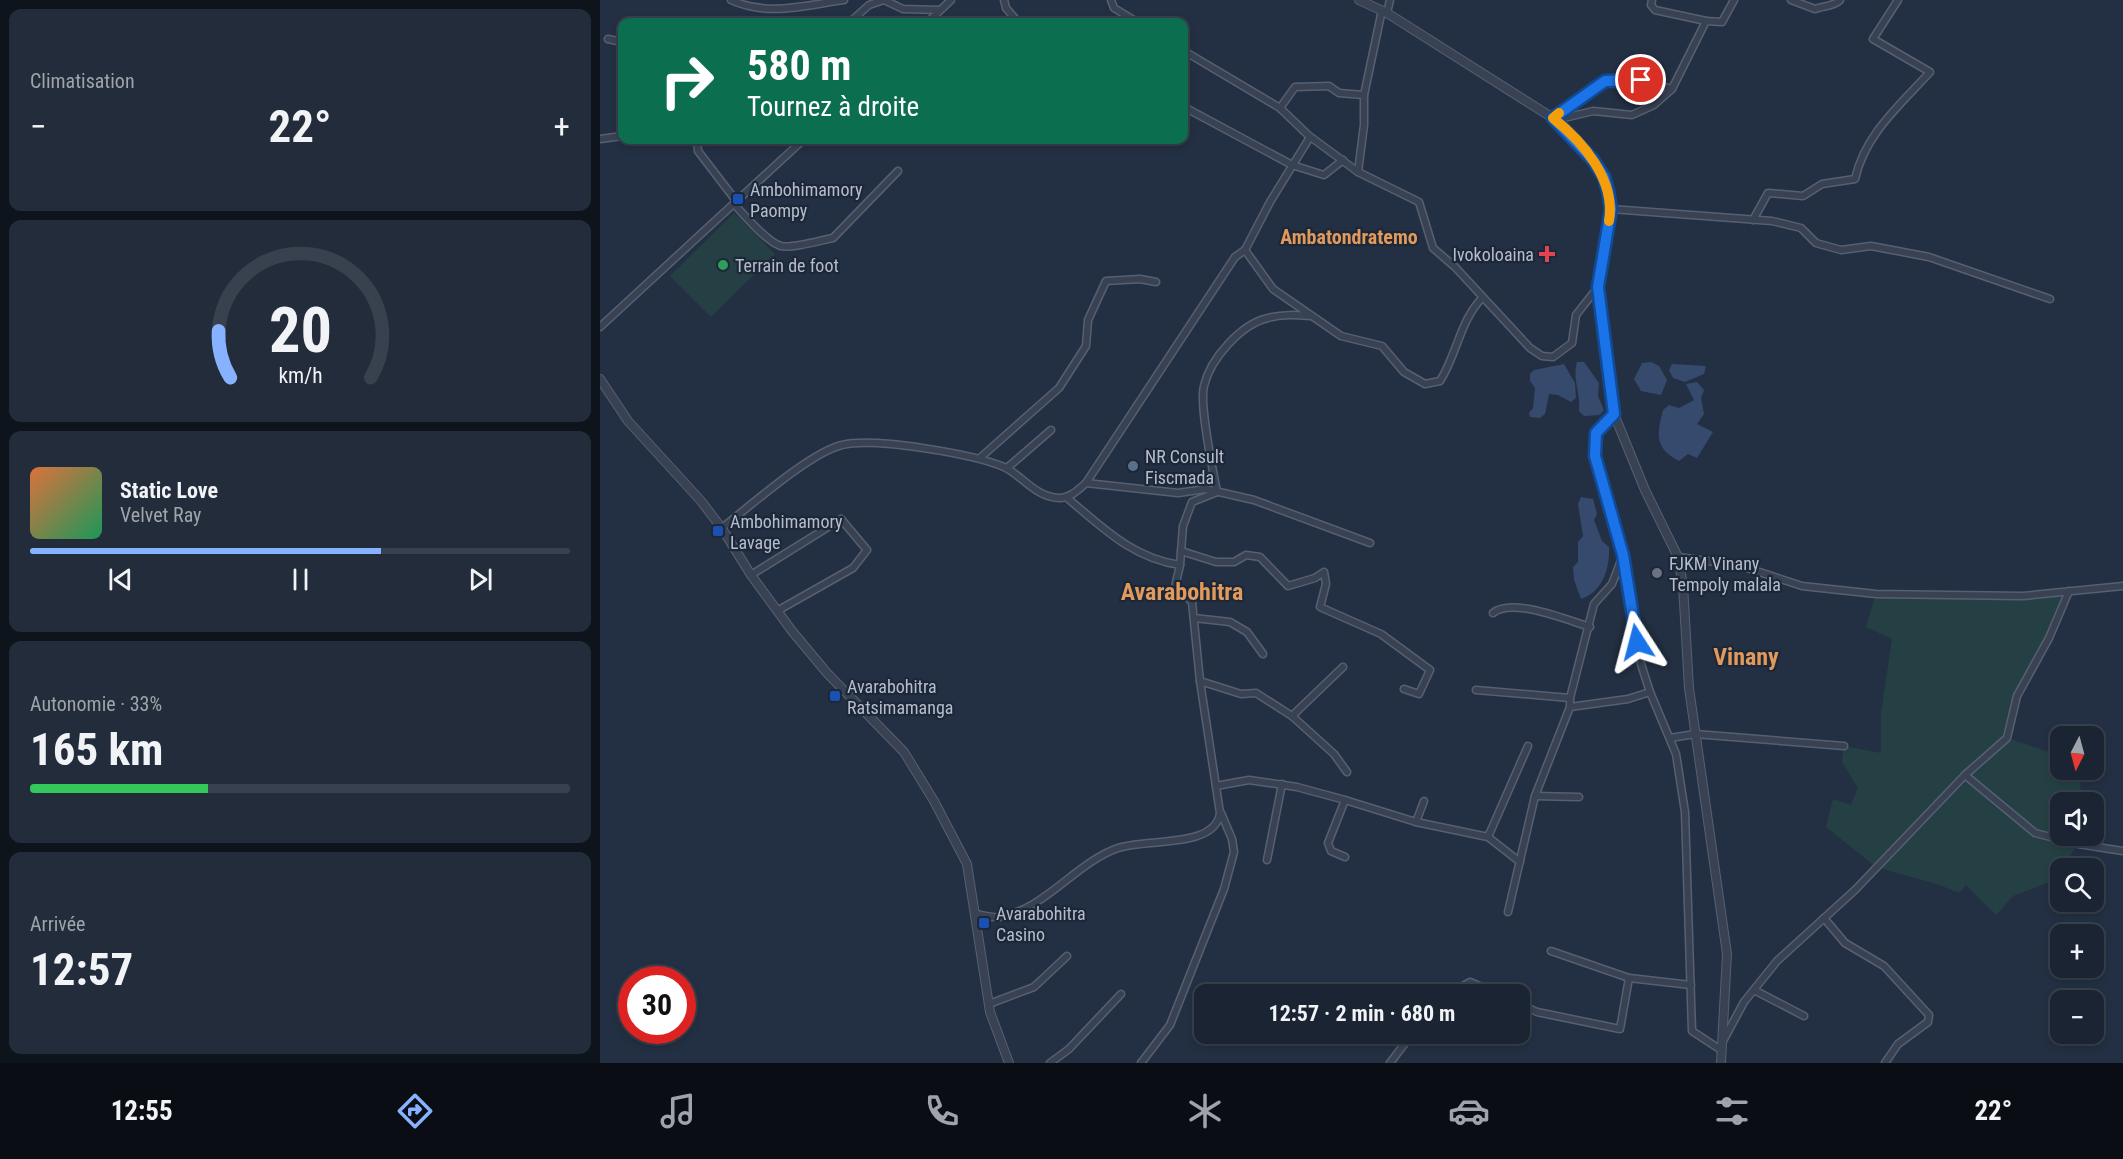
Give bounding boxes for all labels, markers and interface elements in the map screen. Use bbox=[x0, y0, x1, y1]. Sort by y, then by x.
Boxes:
text: 580 m bbox=[747, 41, 852, 90]
icon: right bbox=[648, 42, 726, 120]
pin bbox=[1615, 54, 1666, 105]
icon: arrive bbox=[1624, 63, 1657, 96]
text: Climatisation bbox=[30, 69, 135, 93]
text: Tournez à droite bbox=[747, 91, 919, 123]
text: 22° bbox=[269, 100, 332, 153]
text: − bbox=[30, 107, 47, 146]
text: + bbox=[554, 107, 570, 146]
place label: Ambohimamory Paompy bbox=[750, 179, 863, 221]
marker: Ambohimamory Paompy bbox=[731, 192, 745, 206]
district label: Ambatondratemo bbox=[1280, 225, 1418, 249]
place label: Ivokoloaina bbox=[1452, 244, 1534, 265]
marker: Ivokoloaina bbox=[1538, 245, 1556, 263]
place label: Terrain de foot bbox=[735, 255, 839, 276]
marker: Terrain de foot bbox=[716, 258, 730, 272]
text: 20 bbox=[268, 294, 332, 367]
text: km/h bbox=[278, 363, 322, 388]
place label: NR Consult Fiscmada bbox=[1145, 446, 1224, 488]
marker: NR Consult Fiscmada bbox=[1126, 459, 1140, 473]
text: Static Love bbox=[120, 478, 218, 503]
text: Velvet Ray bbox=[120, 503, 201, 527]
place label: Ambohimamory Lavage bbox=[730, 511, 843, 553]
marker: Ambohimamory Lavage bbox=[711, 524, 725, 538]
place label: FJKM Vinany Tempoly malala bbox=[1669, 553, 1781, 595]
icon: previous bbox=[104, 563, 137, 596]
icon: pause bbox=[284, 563, 317, 596]
icon: next bbox=[464, 563, 497, 596]
marker: FJKM Vinany Tempoly malala bbox=[1650, 566, 1664, 580]
district label: Avarabohitra bbox=[1121, 578, 1243, 606]
position arrow bbox=[1605, 610, 1669, 674]
district label: Vinany bbox=[1713, 643, 1779, 671]
place label: Avarabohitra Ratsimamanga bbox=[847, 676, 953, 718]
marker: Avarabohitra Ratsimamanga bbox=[828, 689, 842, 703]
text: Autonomie · 33% bbox=[30, 692, 162, 716]
text: 165 km bbox=[30, 723, 163, 776]
north arrow bbox=[2050, 726, 2104, 780]
map controls bbox=[2050, 726, 2104, 1044]
button: sound bbox=[2050, 792, 2104, 846]
button: search bbox=[2050, 858, 2104, 912]
place label: Avarabohitra Casino bbox=[996, 903, 1086, 945]
text: Arrivée bbox=[30, 912, 86, 936]
marker: Avarabohitra Casino bbox=[977, 916, 991, 930]
button: + bbox=[2050, 924, 2104, 978]
text: 12:57 bbox=[30, 943, 133, 996]
speed limit sign: 30 bbox=[618, 966, 696, 1044]
button: − bbox=[2050, 990, 2104, 1044]
text: 12:57 · 2 min · 680 m bbox=[1269, 1001, 1455, 1026]
icon: directions bbox=[394, 1090, 436, 1132]
icon: music bbox=[657, 1090, 699, 1132]
icon: phone bbox=[921, 1090, 963, 1132]
icon: climate bbox=[1184, 1090, 1226, 1132]
icon: car bbox=[1448, 1090, 1490, 1132]
icon: filters bbox=[1711, 1090, 1753, 1132]
text: 12:55 bbox=[111, 1095, 173, 1127]
text: 22° bbox=[1974, 1095, 2012, 1127]

